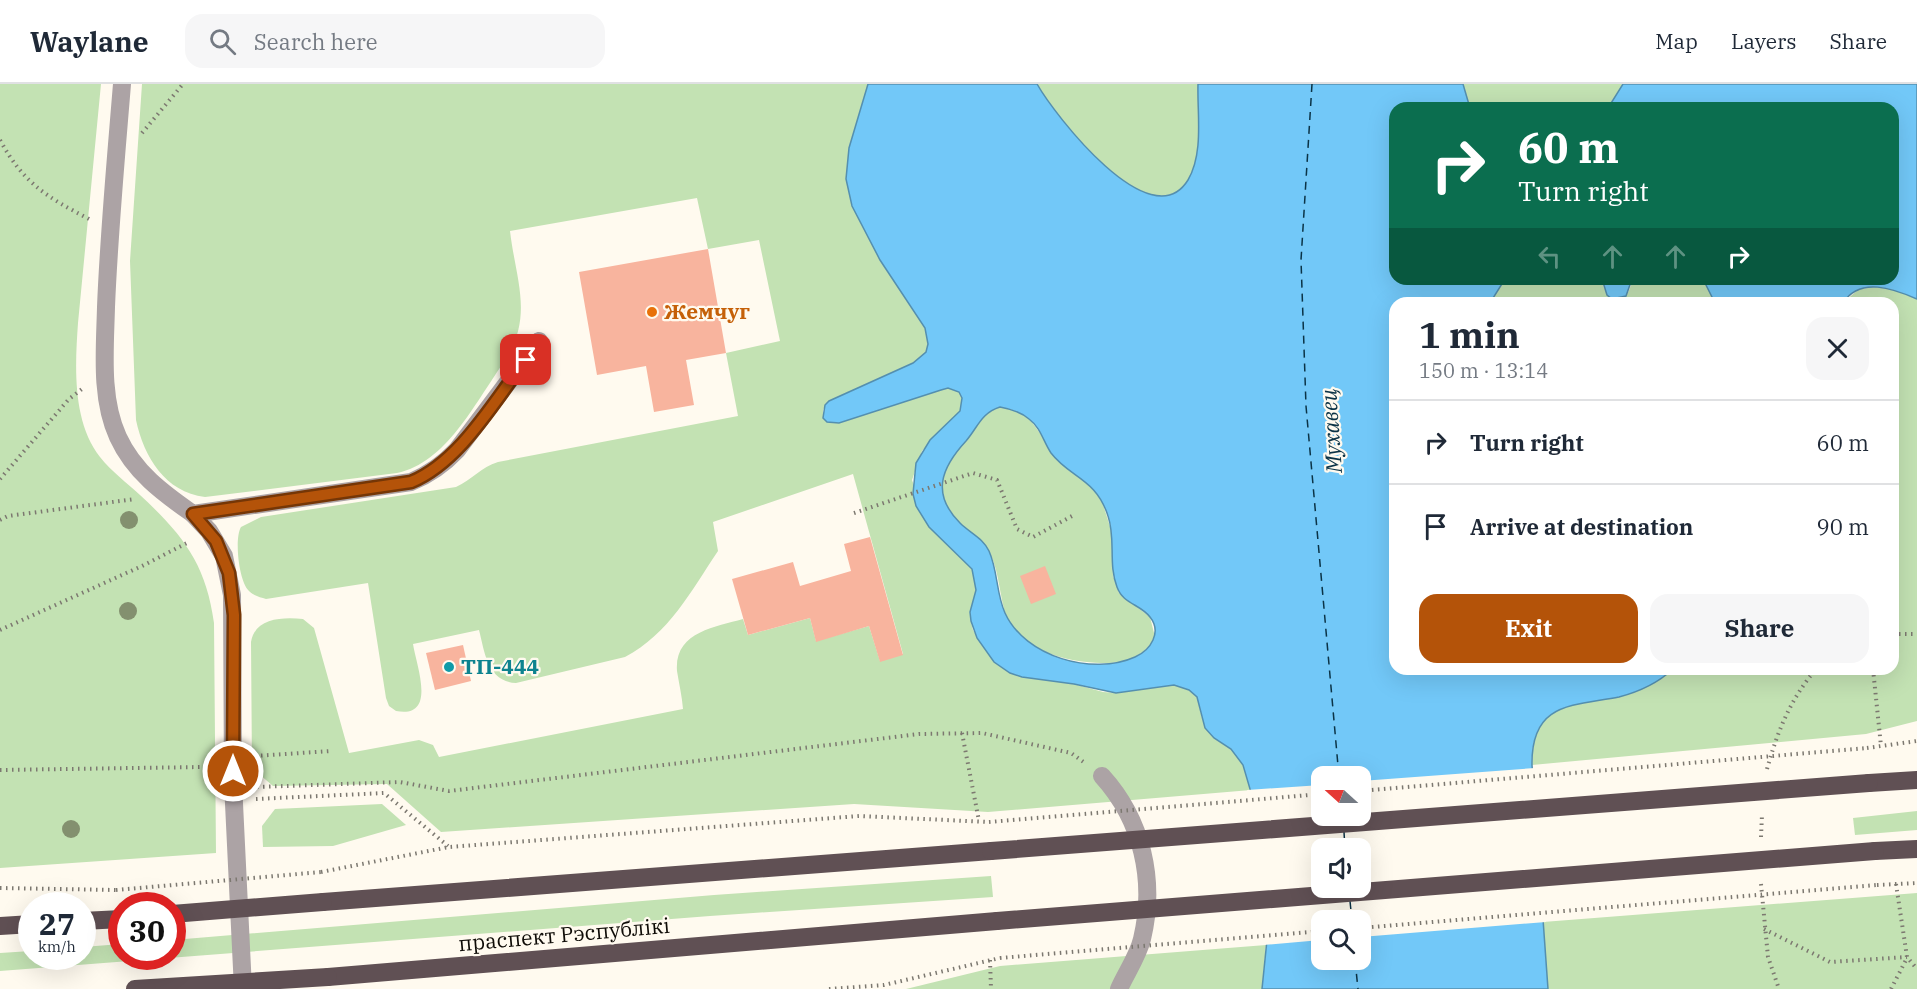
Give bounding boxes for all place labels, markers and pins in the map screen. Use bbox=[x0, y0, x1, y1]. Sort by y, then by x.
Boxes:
place label: Жемчуг bbox=[664, 297, 750, 325]
marker: Жемчуг bbox=[645, 305, 659, 319]
pin bbox=[500, 334, 551, 385]
place label: ТП-444 bbox=[461, 652, 539, 680]
marker: ТП-444 bbox=[442, 660, 456, 674]

